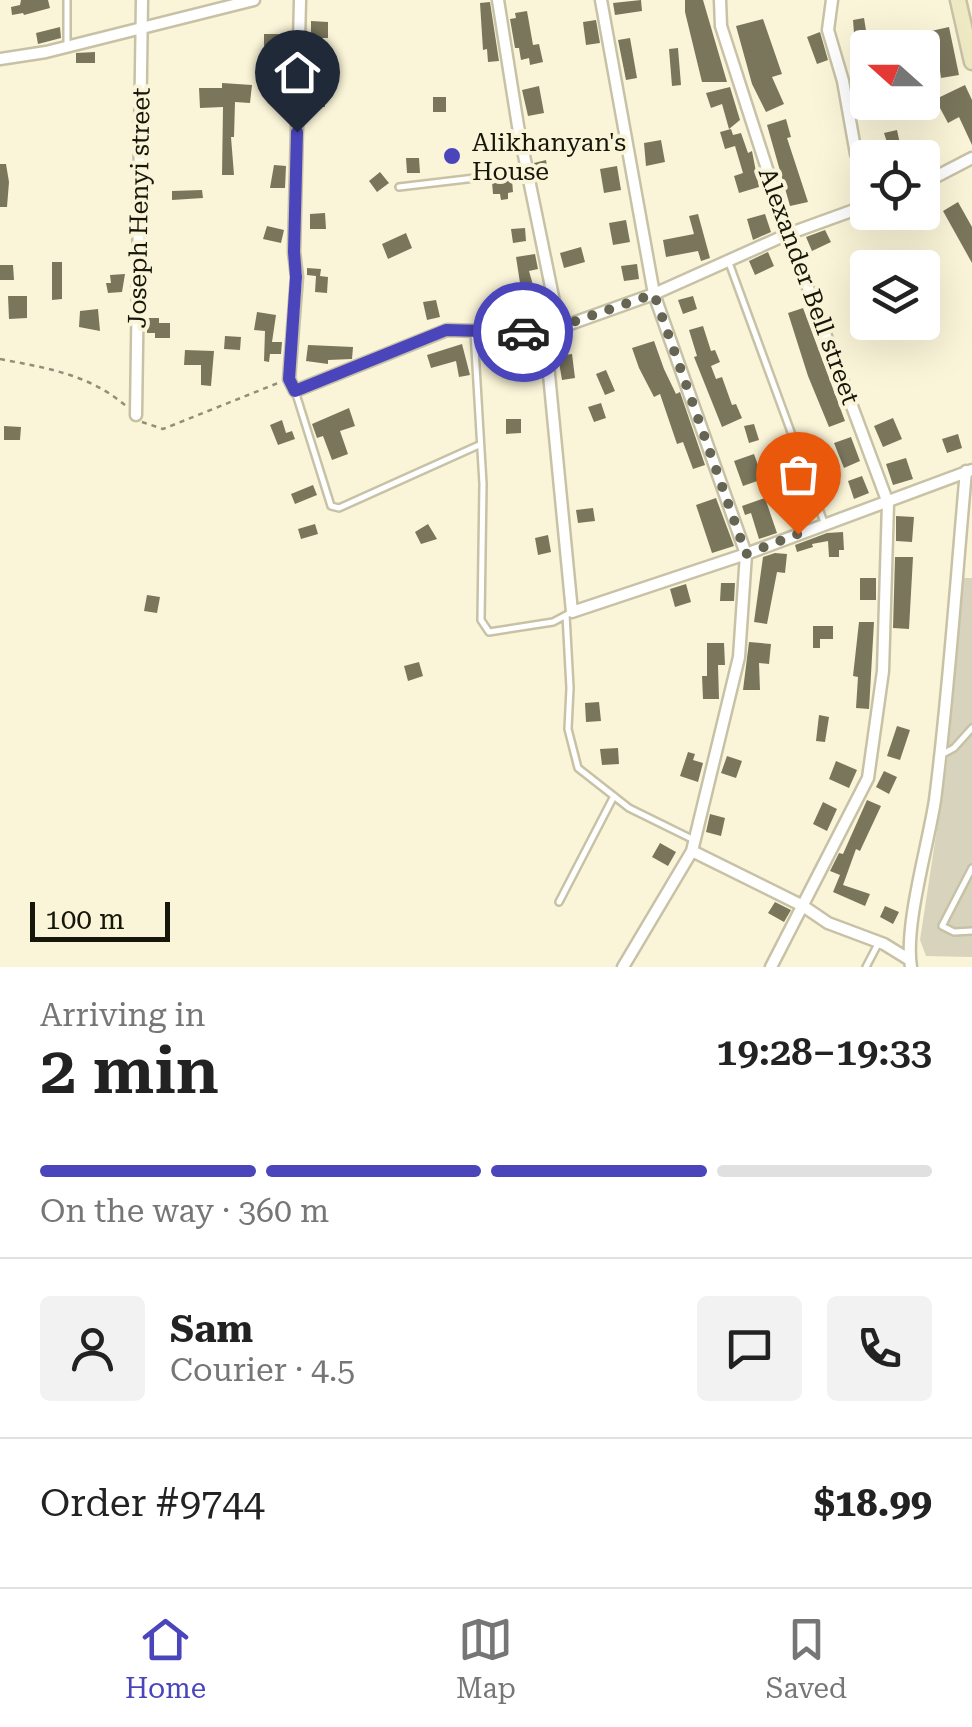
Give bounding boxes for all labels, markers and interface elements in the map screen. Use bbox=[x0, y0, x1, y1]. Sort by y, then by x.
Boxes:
pin bbox=[255, 30, 340, 133]
north arrow bbox=[850, 30, 940, 120]
map controls bbox=[850, 30, 940, 340]
icon: home bbox=[270, 45, 325, 100]
street label: Joseph Henyi street bbox=[122, 87, 156, 329]
place label: Alikhanyan's House bbox=[472, 128, 626, 186]
button: locate bbox=[850, 140, 940, 230]
marker: Alikhanyan's House bbox=[441, 145, 463, 167]
street label: Alexander Bell street bbox=[753, 164, 865, 408]
button: layers bbox=[850, 250, 940, 340]
courier bbox=[473, 282, 573, 382]
icon: car bbox=[496, 305, 551, 360]
pin bbox=[756, 432, 841, 535]
icon: bag bbox=[771, 447, 826, 502]
scale bar bbox=[30, 897, 170, 941]
text: 100 m bbox=[45, 903, 125, 936]
text: Arriving in bbox=[40, 996, 205, 1034]
text: 19:28–19:33 bbox=[716, 1030, 932, 1074]
text: 2 min bbox=[40, 1033, 219, 1109]
text: On the way · 360 m bbox=[40, 1192, 329, 1230]
button: person bbox=[40, 1296, 145, 1401]
button: chat bbox=[697, 1296, 802, 1401]
button: phone bbox=[827, 1296, 932, 1401]
text: Sam bbox=[170, 1307, 253, 1351]
text: Courier · 4.5 bbox=[170, 1351, 355, 1389]
text: Order #9744 bbox=[40, 1481, 265, 1525]
text: $18.99 bbox=[814, 1481, 932, 1525]
tab: Home bbox=[125, 1612, 206, 1705]
tab: Map bbox=[456, 1612, 516, 1705]
tab: Saved bbox=[766, 1612, 847, 1705]

